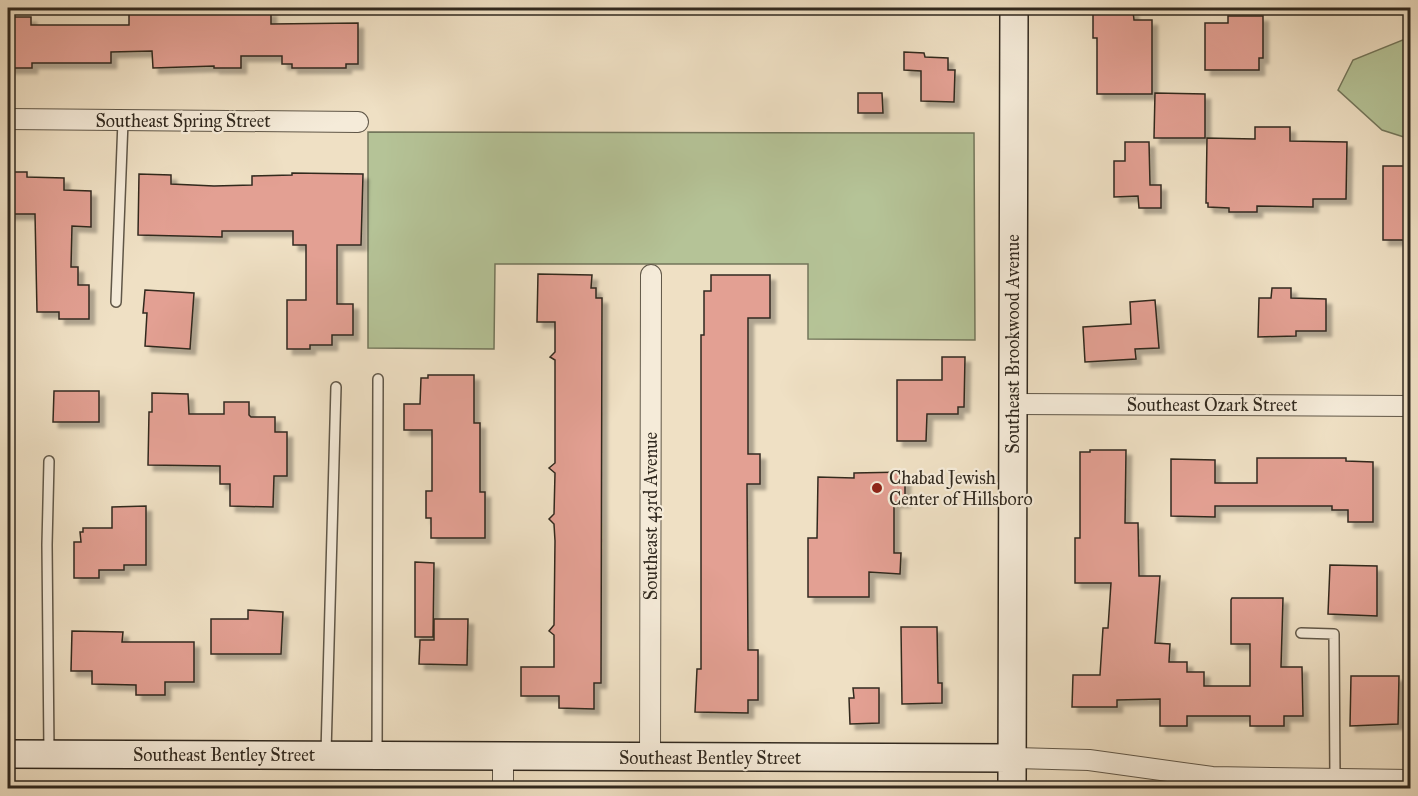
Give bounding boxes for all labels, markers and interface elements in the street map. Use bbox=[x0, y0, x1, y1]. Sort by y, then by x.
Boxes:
street label: Southeast Spring Street bbox=[95, 110, 271, 133]
street label: Southeast Brookwood Avenue bbox=[1002, 234, 1024, 454]
street label: Southeast Ozark Street bbox=[1127, 394, 1298, 416]
street label: Southeast 43rd Avenue bbox=[640, 432, 662, 600]
place label: Chabad Jewish Center of Hillsboro bbox=[889, 467, 1033, 510]
marker: Chabad Jewish Center of Hillsboro bbox=[870, 481, 884, 495]
street label: Southeast Bentley Street bbox=[133, 744, 316, 766]
street label: Southeast Bentley Street bbox=[619, 747, 802, 769]

